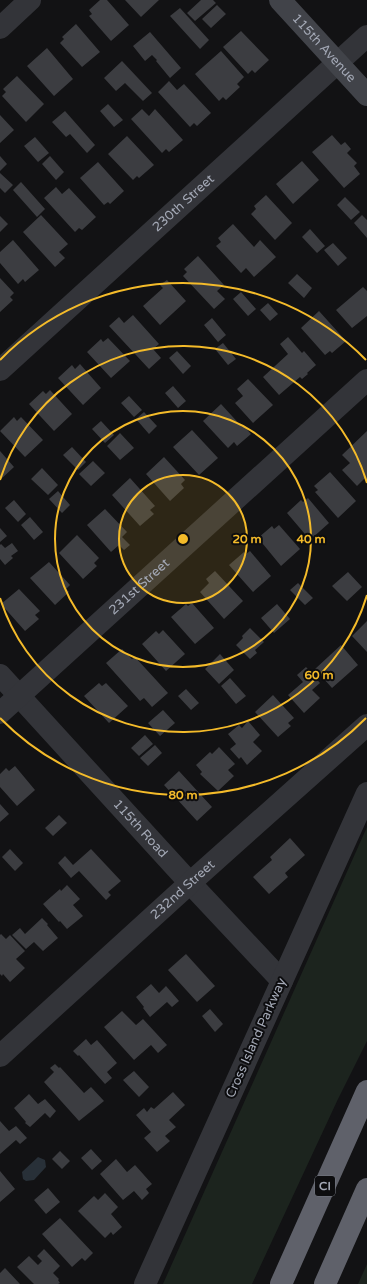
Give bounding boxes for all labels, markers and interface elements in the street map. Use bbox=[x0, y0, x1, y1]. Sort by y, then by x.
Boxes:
street label: 115th Avenue bbox=[288, 10, 359, 86]
street label: 230th Street bbox=[149, 171, 218, 235]
centre of rings bbox=[176, 532, 190, 546]
text: 20 m bbox=[232, 532, 262, 546]
text: 40 m bbox=[296, 532, 326, 546]
street label: 231st Street bbox=[106, 555, 173, 618]
text: 60 m bbox=[304, 668, 334, 682]
text: 80 m bbox=[168, 788, 198, 802]
street label: 115th Road bbox=[110, 796, 171, 861]
street label: 232nd Street bbox=[147, 857, 218, 923]
street label: Cross Island Parkway bbox=[222, 976, 290, 1100]
road number: CI bbox=[315, 1176, 335, 1196]

